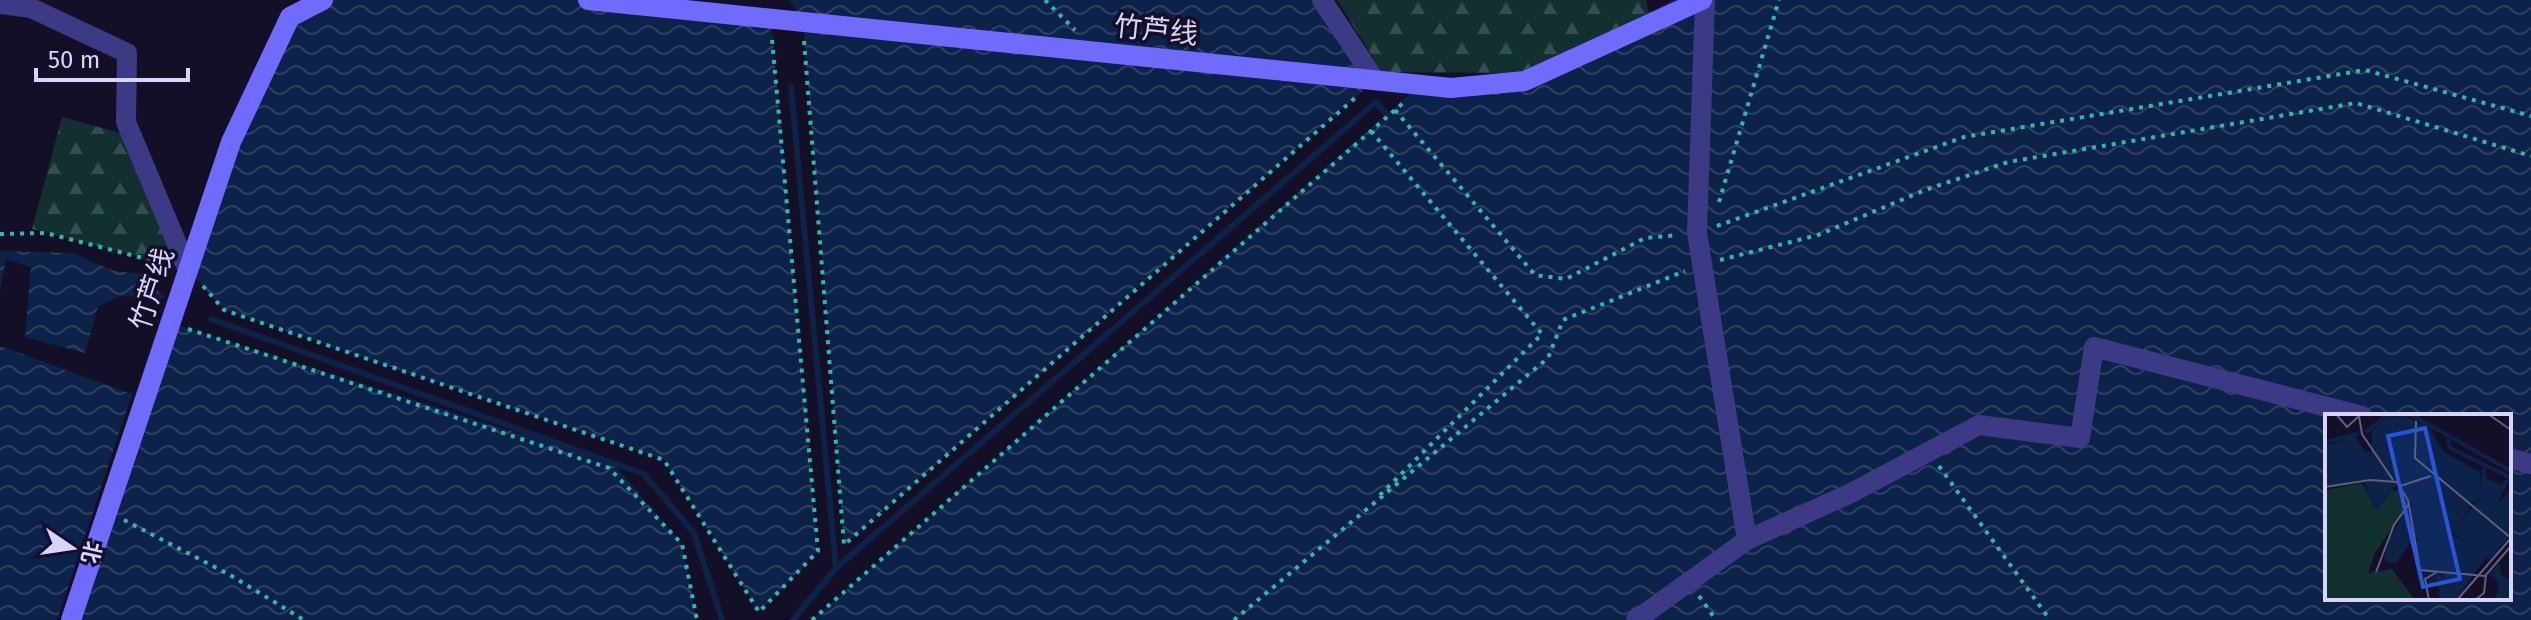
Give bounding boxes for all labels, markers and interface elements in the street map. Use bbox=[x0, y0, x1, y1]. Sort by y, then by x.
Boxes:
street label: 竹芦线 bbox=[1112, 9, 1200, 51]
scale bar bbox=[36, 32, 188, 82]
text: 50 m bbox=[48, 46, 100, 74]
street label: 竹芦线 bbox=[123, 244, 181, 334]
inset map bbox=[2325, 414, 2511, 600]
north arrow bbox=[32, 508, 112, 588]
text: 北 bbox=[75, 539, 107, 566]

